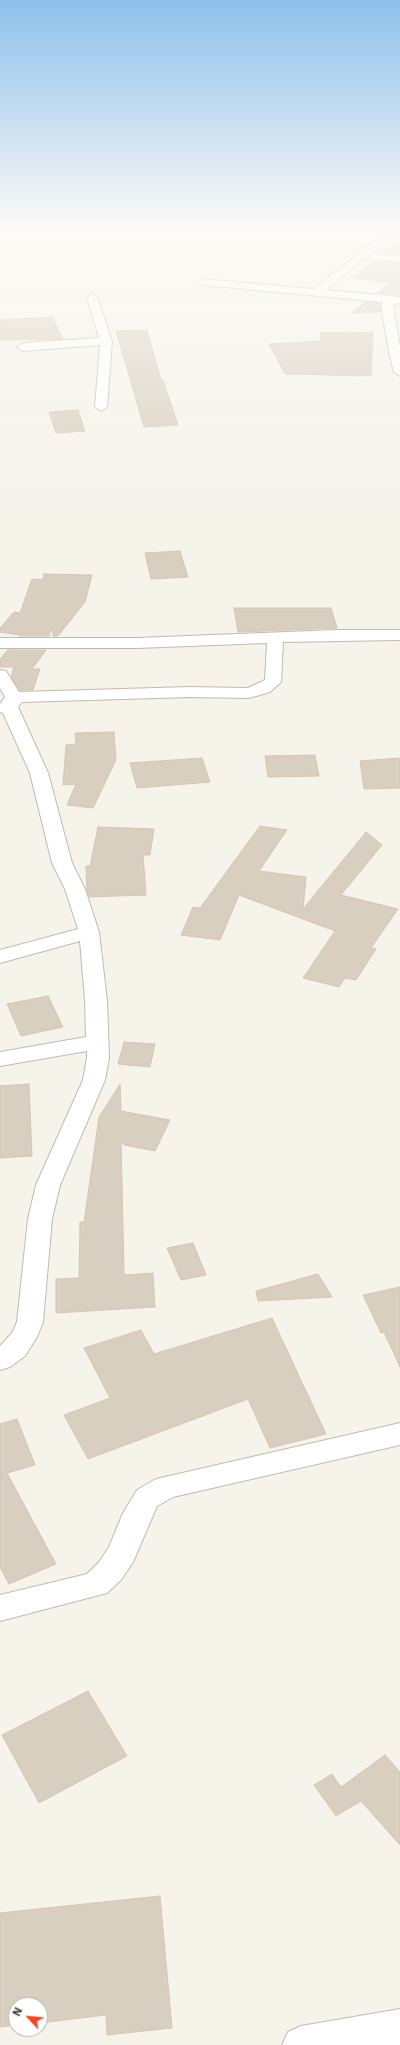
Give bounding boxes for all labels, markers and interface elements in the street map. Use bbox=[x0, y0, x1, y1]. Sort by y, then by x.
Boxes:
north arrow bbox=[8, 1997, 48, 2037]
text: N bbox=[10, 2005, 25, 2018]

